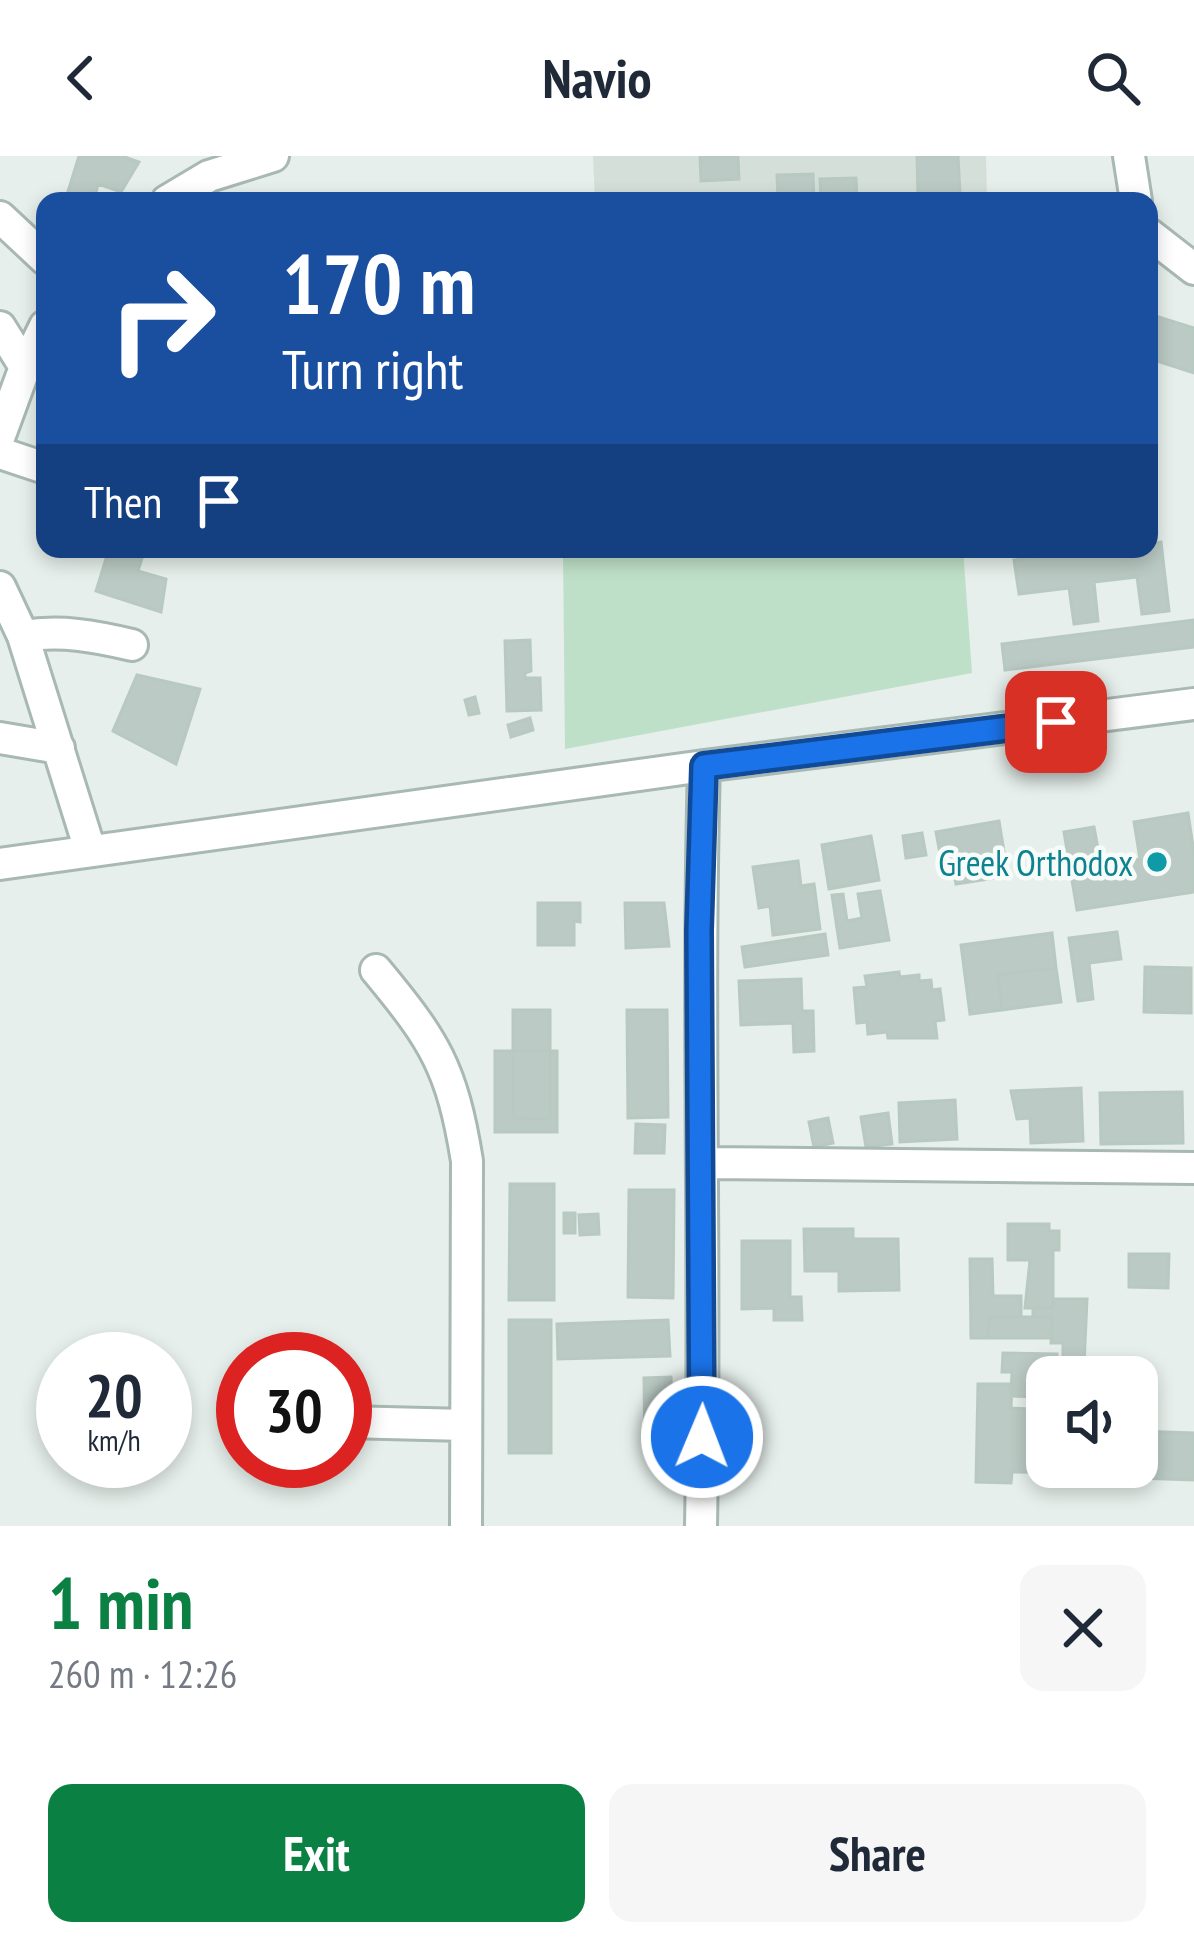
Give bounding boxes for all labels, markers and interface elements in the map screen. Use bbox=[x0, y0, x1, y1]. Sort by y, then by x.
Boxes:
text: Navio bbox=[542, 43, 652, 113]
icon: back bbox=[48, 45, 114, 111]
icon: search bbox=[1080, 45, 1146, 111]
text: 170 m bbox=[282, 228, 475, 337]
icon: right bbox=[84, 240, 240, 396]
text: Turn right bbox=[282, 334, 463, 404]
icon: arrive bbox=[186, 468, 252, 534]
text: Then bbox=[84, 472, 162, 530]
pin bbox=[1005, 671, 1107, 773]
icon: arrive bbox=[1023, 689, 1089, 755]
place label: Greek Orthodox bbox=[938, 839, 1133, 886]
marker: Greek Orthodox bbox=[1144, 849, 1170, 875]
speed limit sign: 30 bbox=[216, 1332, 372, 1488]
text: 20 bbox=[85, 1356, 143, 1434]
map controls bbox=[1026, 1356, 1158, 1488]
button: sound bbox=[1026, 1356, 1158, 1488]
position arrow bbox=[639, 1374, 765, 1500]
text: km/h bbox=[87, 1420, 141, 1459]
text: 1 min bbox=[48, 1556, 193, 1649]
button: close bbox=[1020, 1565, 1146, 1691]
text: 260 m · 12:26 bbox=[48, 1648, 237, 1699]
button: Exit bbox=[48, 1784, 585, 1922]
button: Share bbox=[609, 1784, 1146, 1922]

